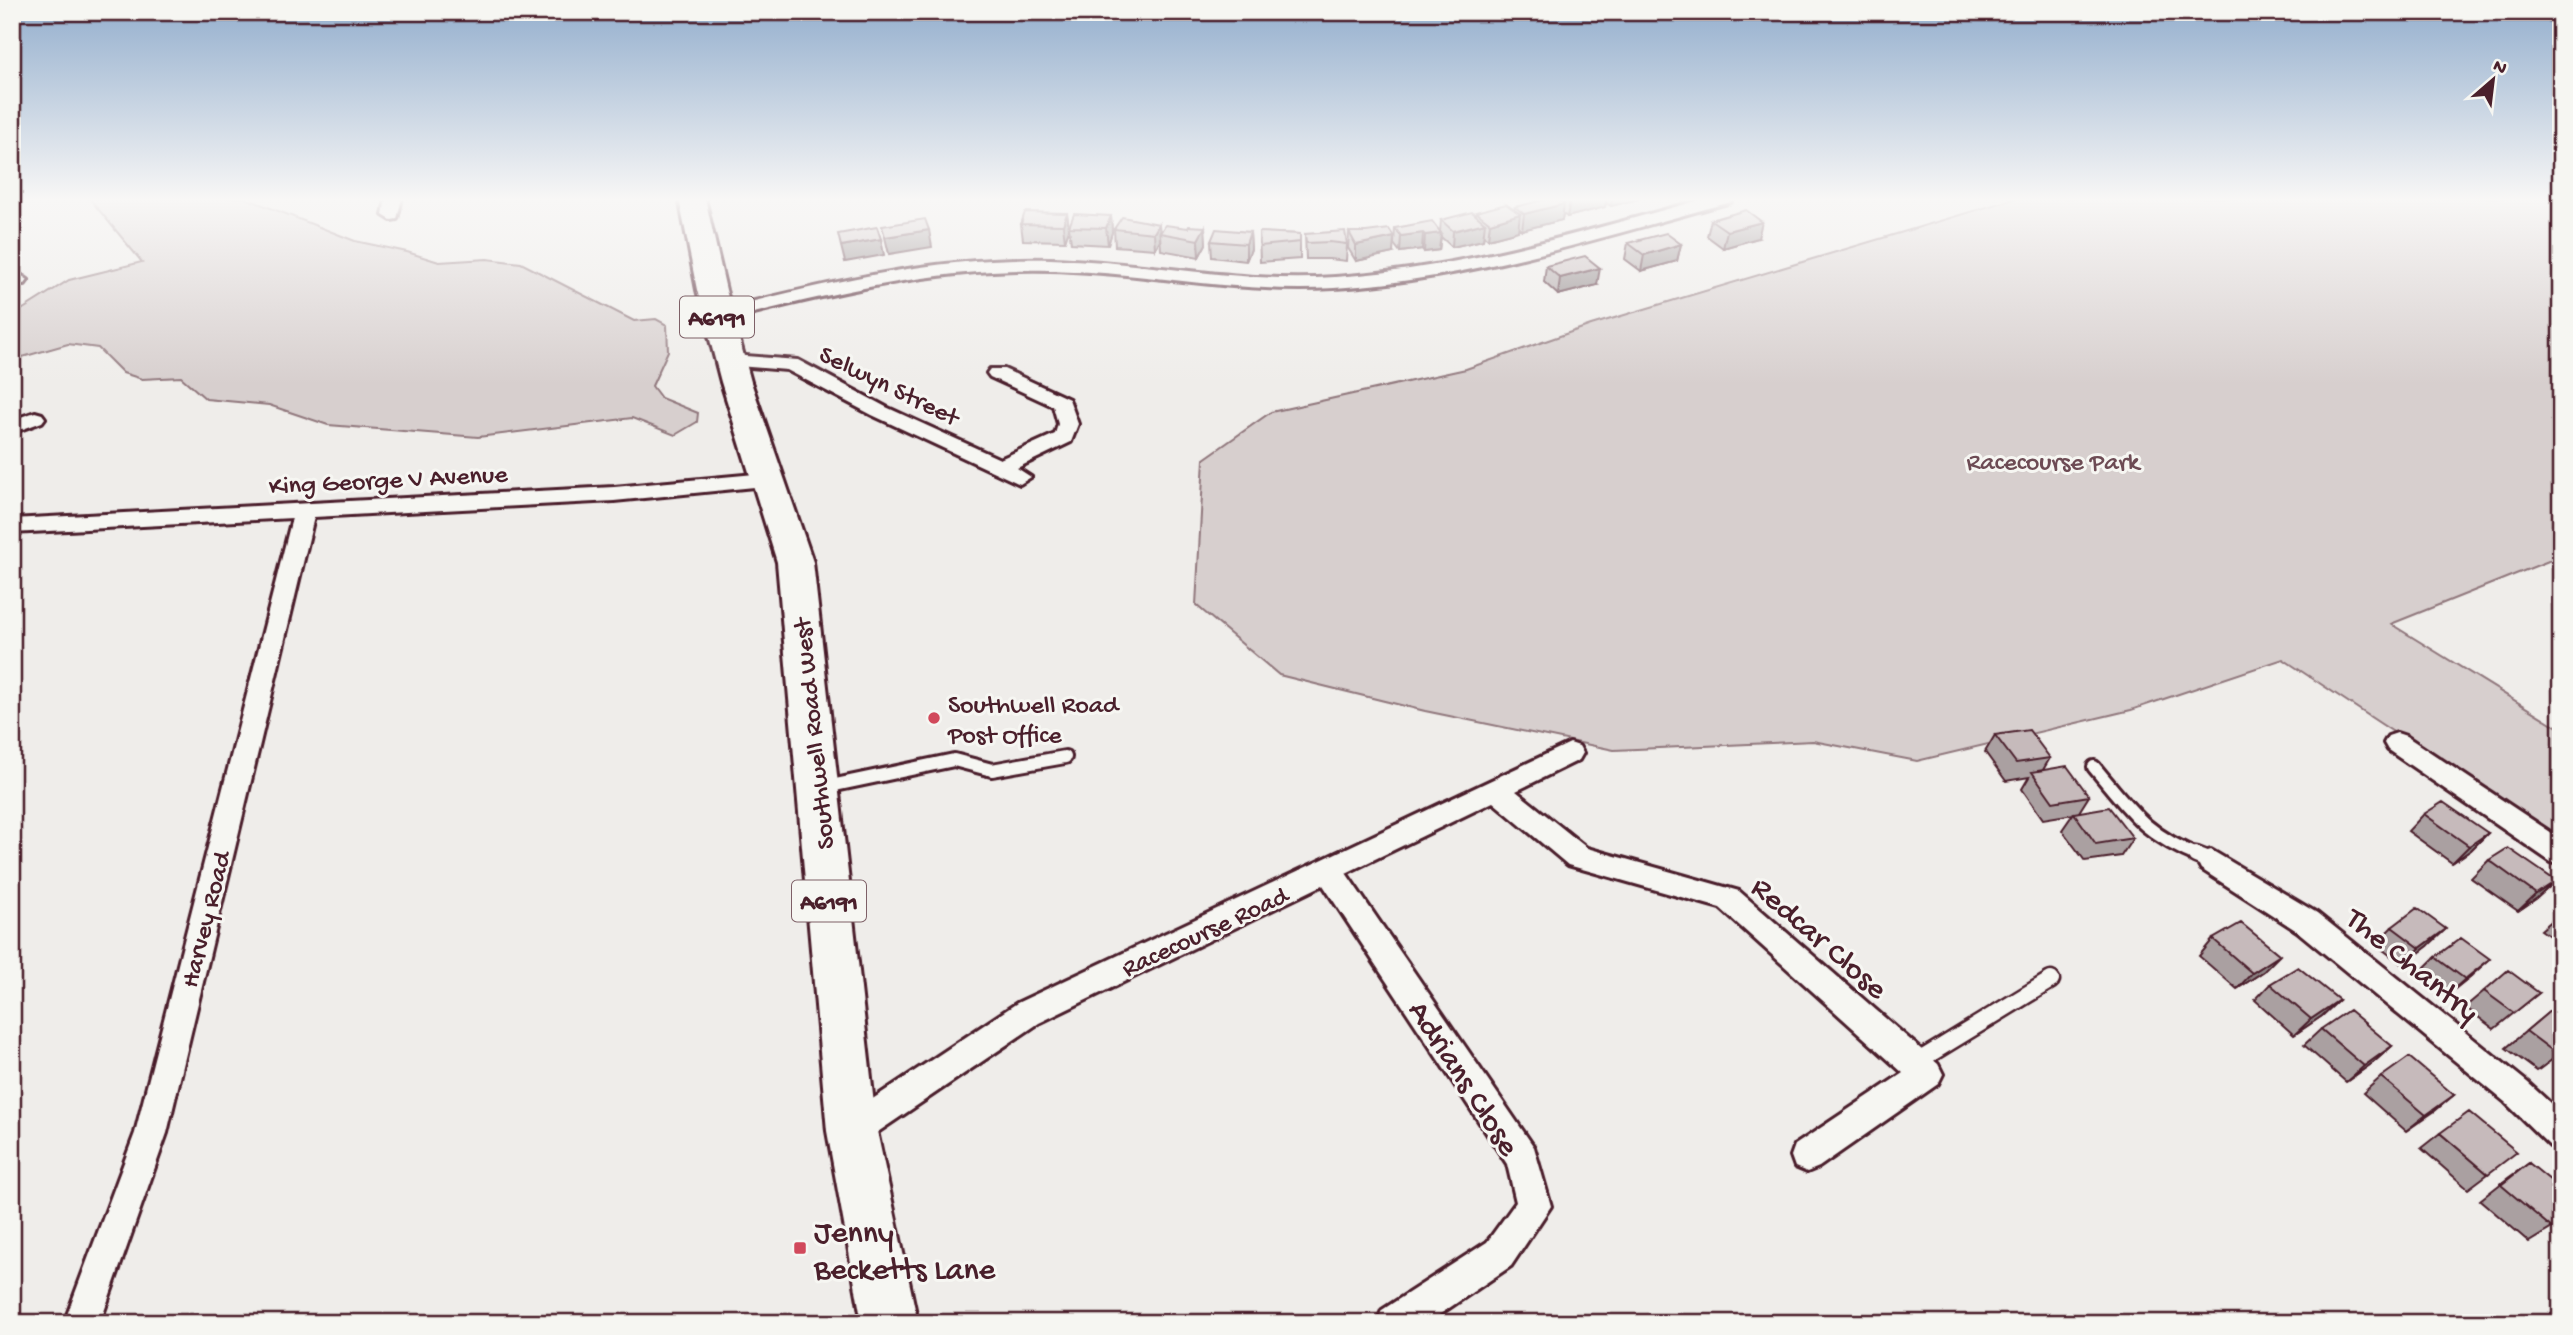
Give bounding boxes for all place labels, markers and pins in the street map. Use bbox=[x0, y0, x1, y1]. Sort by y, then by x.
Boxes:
place label: Southwell Road Post Office bbox=[947, 692, 1120, 753]
marker: Southwell Road Post Office bbox=[926, 710, 942, 726]
place label: Jenny Becketts Lane bbox=[813, 1216, 996, 1291]
marker: Jenny Becketts Lane bbox=[792, 1240, 808, 1256]

